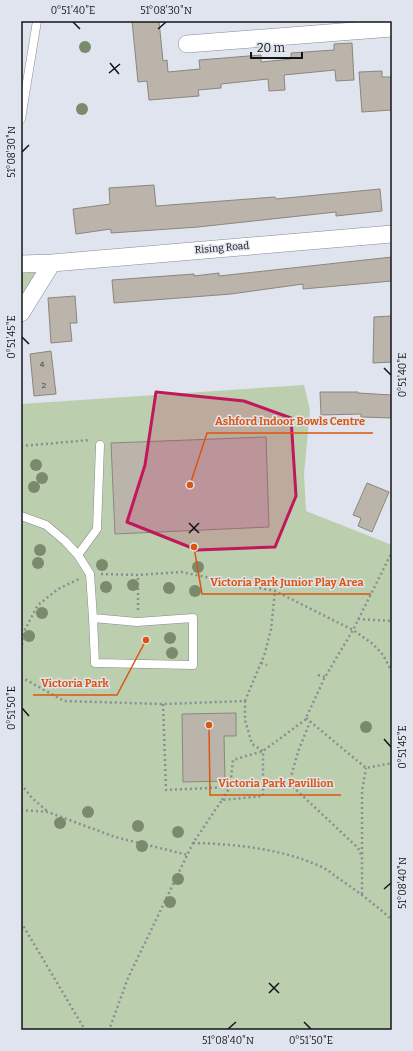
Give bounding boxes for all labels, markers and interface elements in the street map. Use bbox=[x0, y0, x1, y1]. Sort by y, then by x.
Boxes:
text: 0°51'40"E bbox=[51, 5, 95, 17]
text: 51°08'30"N bbox=[140, 5, 192, 17]
scale bar bbox=[251, 34, 302, 60]
text: 20 m bbox=[257, 41, 286, 55]
text: 51°08'30"N bbox=[6, 126, 18, 178]
street label: Rising Road bbox=[194, 240, 250, 256]
text: 0°51'45"E bbox=[6, 315, 18, 359]
text: 0°51'40"E bbox=[397, 353, 409, 397]
house number: 4 bbox=[40, 360, 45, 369]
house number: 2 bbox=[42, 381, 46, 390]
callout: Ashford Indoor Bowls Centre bbox=[207, 410, 373, 433]
text: Ashford Indoor Bowls Centre bbox=[215, 415, 365, 428]
callout: Victoria Park Junior Play Area bbox=[202, 571, 371, 594]
text: Victoria Park Junior Play Area bbox=[210, 576, 364, 589]
callout: Victoria Park bbox=[33, 672, 117, 695]
text: Victoria Park bbox=[41, 677, 109, 690]
text: 0°51'50"E bbox=[6, 686, 18, 730]
text: 0°51'45"E bbox=[397, 725, 409, 769]
callout: Victoria Park Pavillion bbox=[210, 772, 341, 795]
text: Victoria Park Pavillion bbox=[218, 777, 334, 790]
text: 51°08'40"N bbox=[397, 857, 409, 909]
text: 51°08'40"N bbox=[202, 1035, 254, 1047]
text: 0°51'50"E bbox=[289, 1035, 333, 1047]

